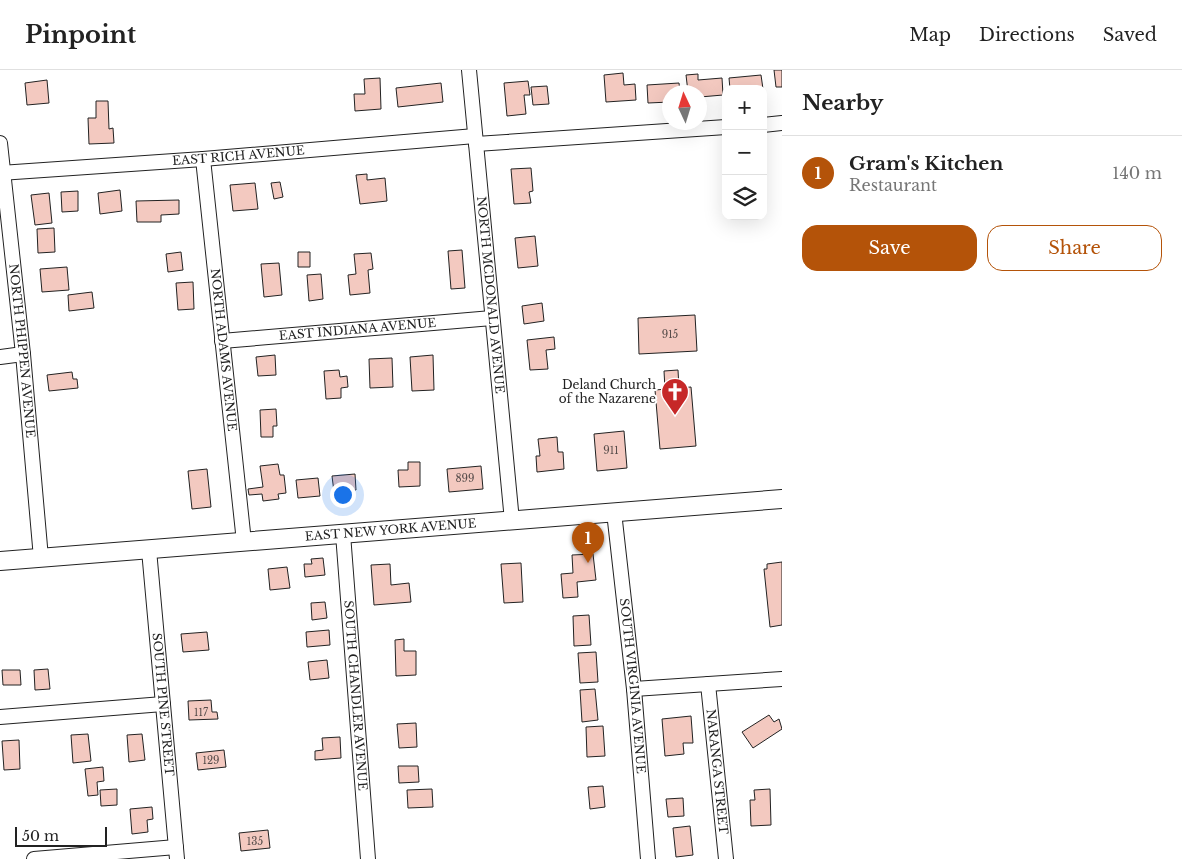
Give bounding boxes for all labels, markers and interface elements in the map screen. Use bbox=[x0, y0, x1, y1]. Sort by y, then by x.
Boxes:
text: Pinpoint bbox=[25, 20, 136, 49]
text: Map bbox=[909, 24, 951, 46]
text: Directions bbox=[979, 24, 1075, 46]
text: Saved bbox=[1103, 24, 1157, 46]
north arrow bbox=[662, 85, 707, 130]
map controls bbox=[722, 85, 767, 220]
button: + bbox=[722, 85, 767, 130]
text: Nearby bbox=[802, 90, 883, 116]
button: − bbox=[722, 130, 767, 175]
street label: EAST RICH AVENUE bbox=[172, 142, 305, 168]
text: Gram's Kitchen bbox=[849, 152, 1003, 175]
text: 1 bbox=[815, 163, 821, 183]
text: 140 m bbox=[1112, 163, 1162, 183]
button: layers bbox=[722, 175, 767, 220]
text: Restaurant bbox=[849, 175, 937, 195]
street label: NORTH MCDONALD AVENUE bbox=[474, 196, 508, 395]
button: Save bbox=[802, 225, 977, 271]
button: Share bbox=[987, 225, 1162, 271]
street label: NORTH PHIPPEN AVENUE bbox=[6, 263, 38, 439]
street label: NORTH ADAMS AVENUE bbox=[208, 268, 240, 432]
street label: EAST INDIANA AVENUE bbox=[278, 315, 437, 343]
house number: 915 bbox=[662, 328, 679, 341]
place label: Deland Church of the Nazarene bbox=[559, 377, 656, 406]
church icon: Deland Church of the Nazarene bbox=[660, 377, 690, 416]
house number: 911 bbox=[603, 444, 619, 457]
house number: 899 bbox=[456, 472, 474, 485]
your location bbox=[330, 482, 356, 508]
street label: EAST NEW YORK AVENUE bbox=[304, 515, 477, 544]
pin: 1 bbox=[572, 522, 604, 563]
street label: SOUTH VIRGINIA AVENUE bbox=[617, 597, 649, 775]
street label: SOUTH CHANDLER AVENUE bbox=[341, 600, 371, 791]
street label: SOUTH PINE STREET bbox=[150, 632, 177, 777]
house number: 117 bbox=[194, 706, 209, 719]
street label: NARANGA STREET bbox=[704, 708, 731, 835]
house number: 129 bbox=[202, 754, 220, 767]
scale bar bbox=[15, 824, 108, 847]
text: 50 m bbox=[22, 827, 59, 845]
house number: 135 bbox=[247, 835, 263, 848]

